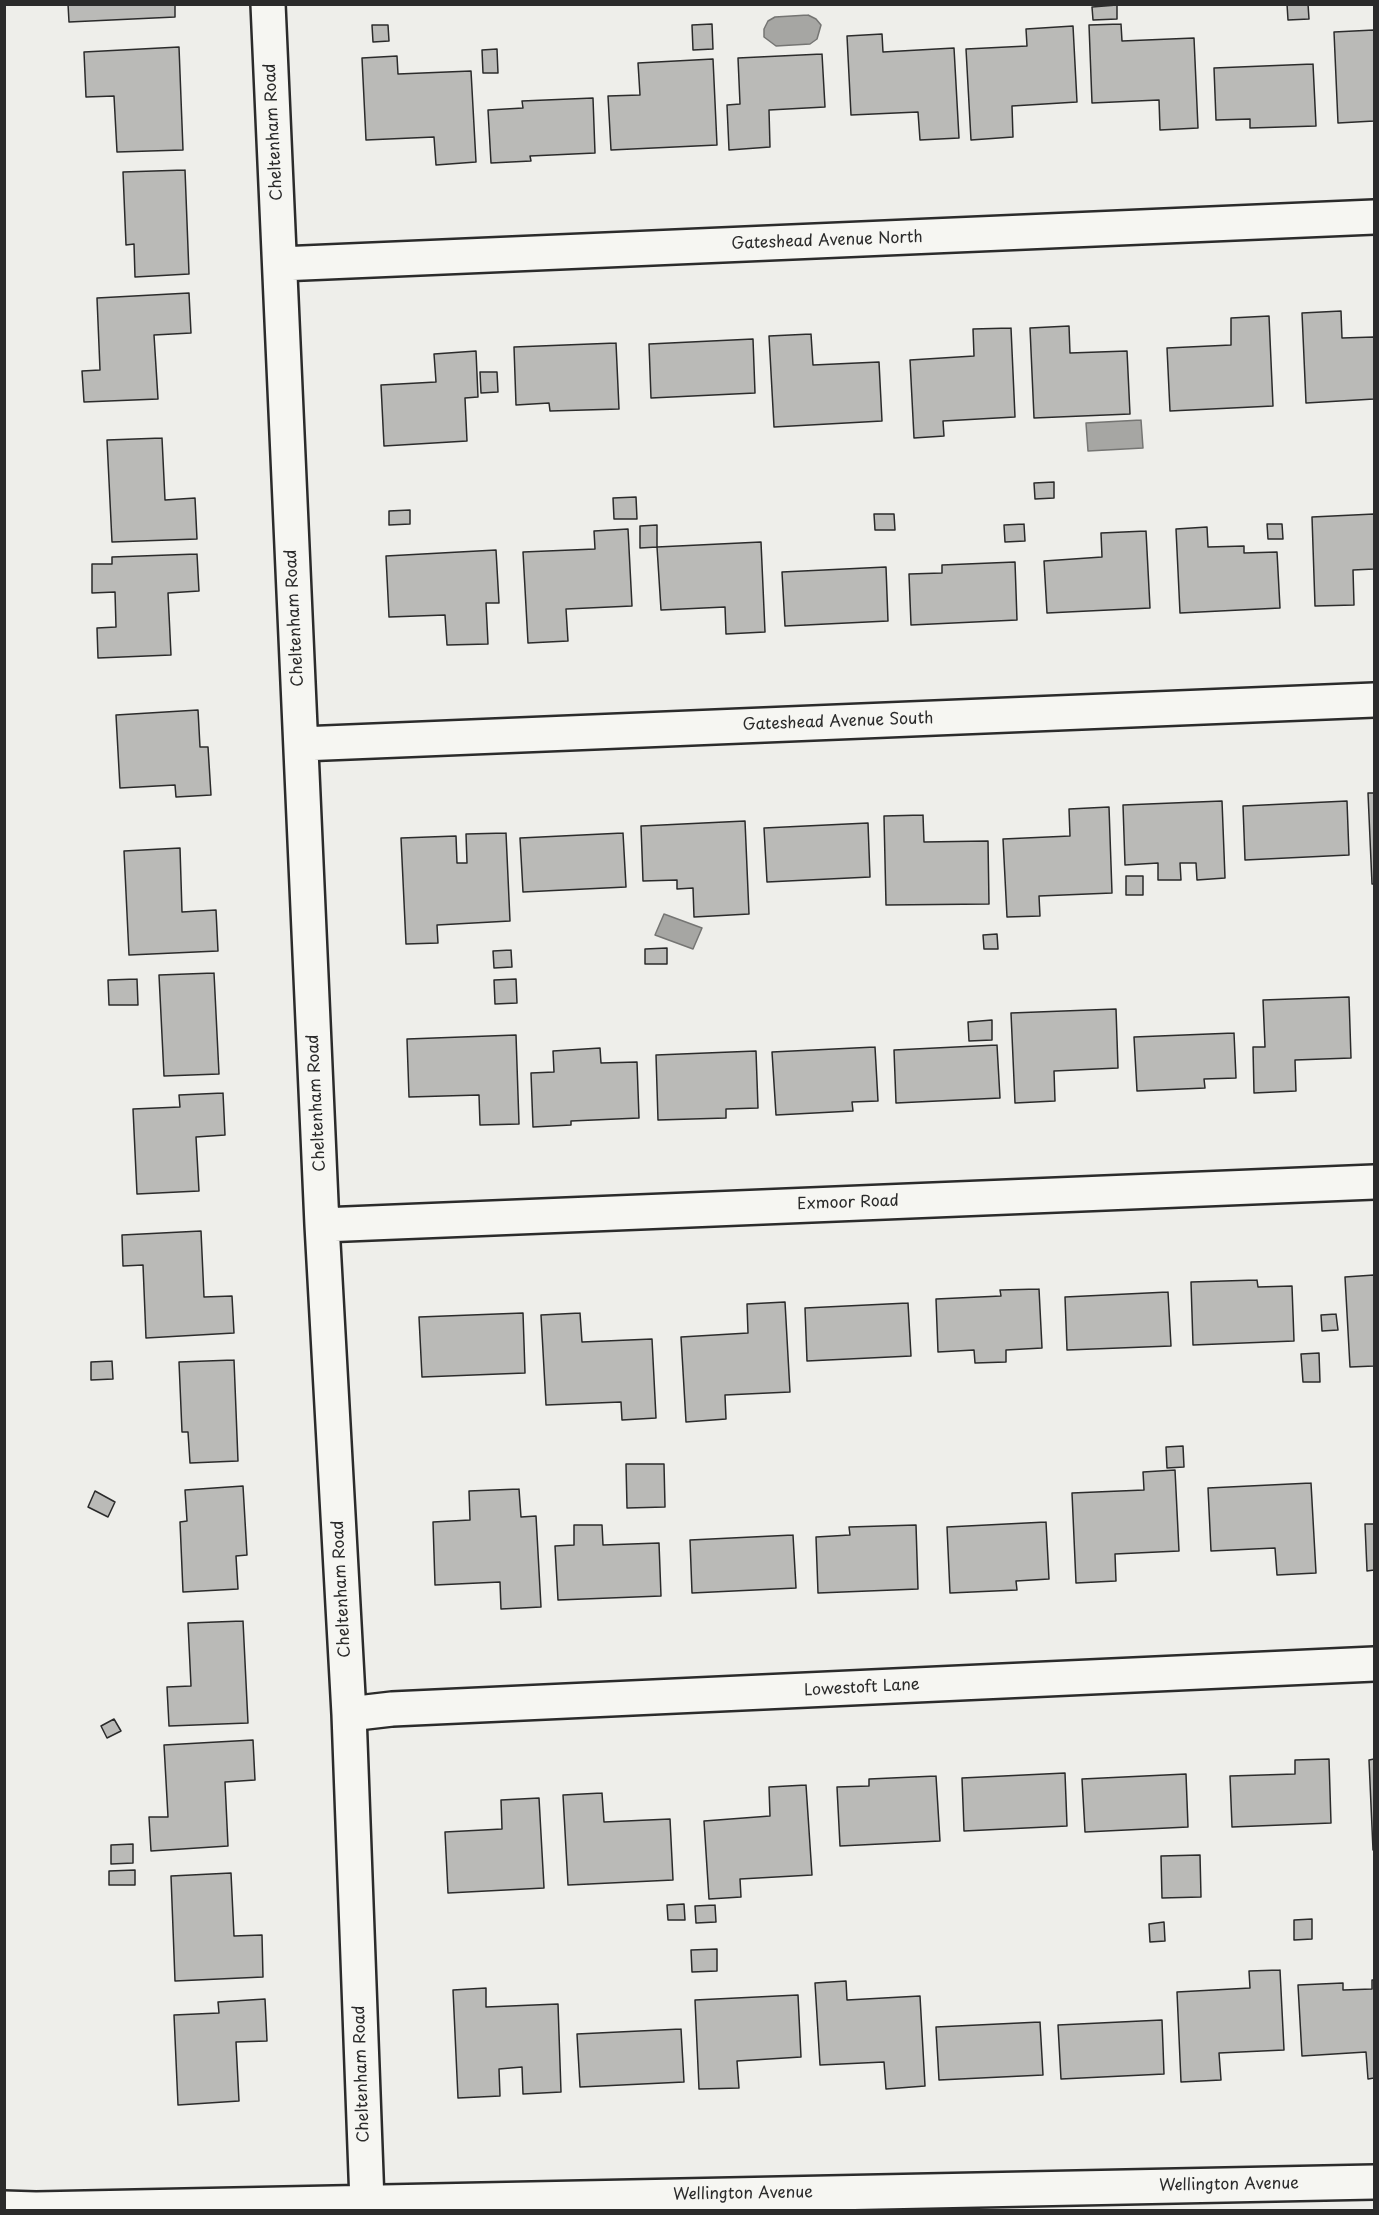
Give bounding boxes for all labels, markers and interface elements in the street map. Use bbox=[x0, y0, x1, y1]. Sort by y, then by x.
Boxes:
street label: Cheltenham Road bbox=[261, 63, 287, 201]
street label: Gateshead Avenue North bbox=[731, 228, 923, 254]
street label: Cheltenham Road bbox=[282, 549, 308, 687]
street label: Gateshead Avenue South bbox=[742, 709, 934, 735]
street label: Cheltenham Road bbox=[304, 1034, 330, 1172]
street label: Exmoor Road bbox=[797, 1192, 899, 1214]
street label: Cheltenham Road bbox=[329, 1520, 355, 1658]
street label: Lowestoft Lane bbox=[804, 1675, 920, 1701]
street label: Cheltenham Road bbox=[350, 2005, 374, 2143]
street label: Wellington Avenue bbox=[1159, 2174, 1299, 2196]
street label: Wellington Avenue bbox=[673, 2183, 813, 2205]

